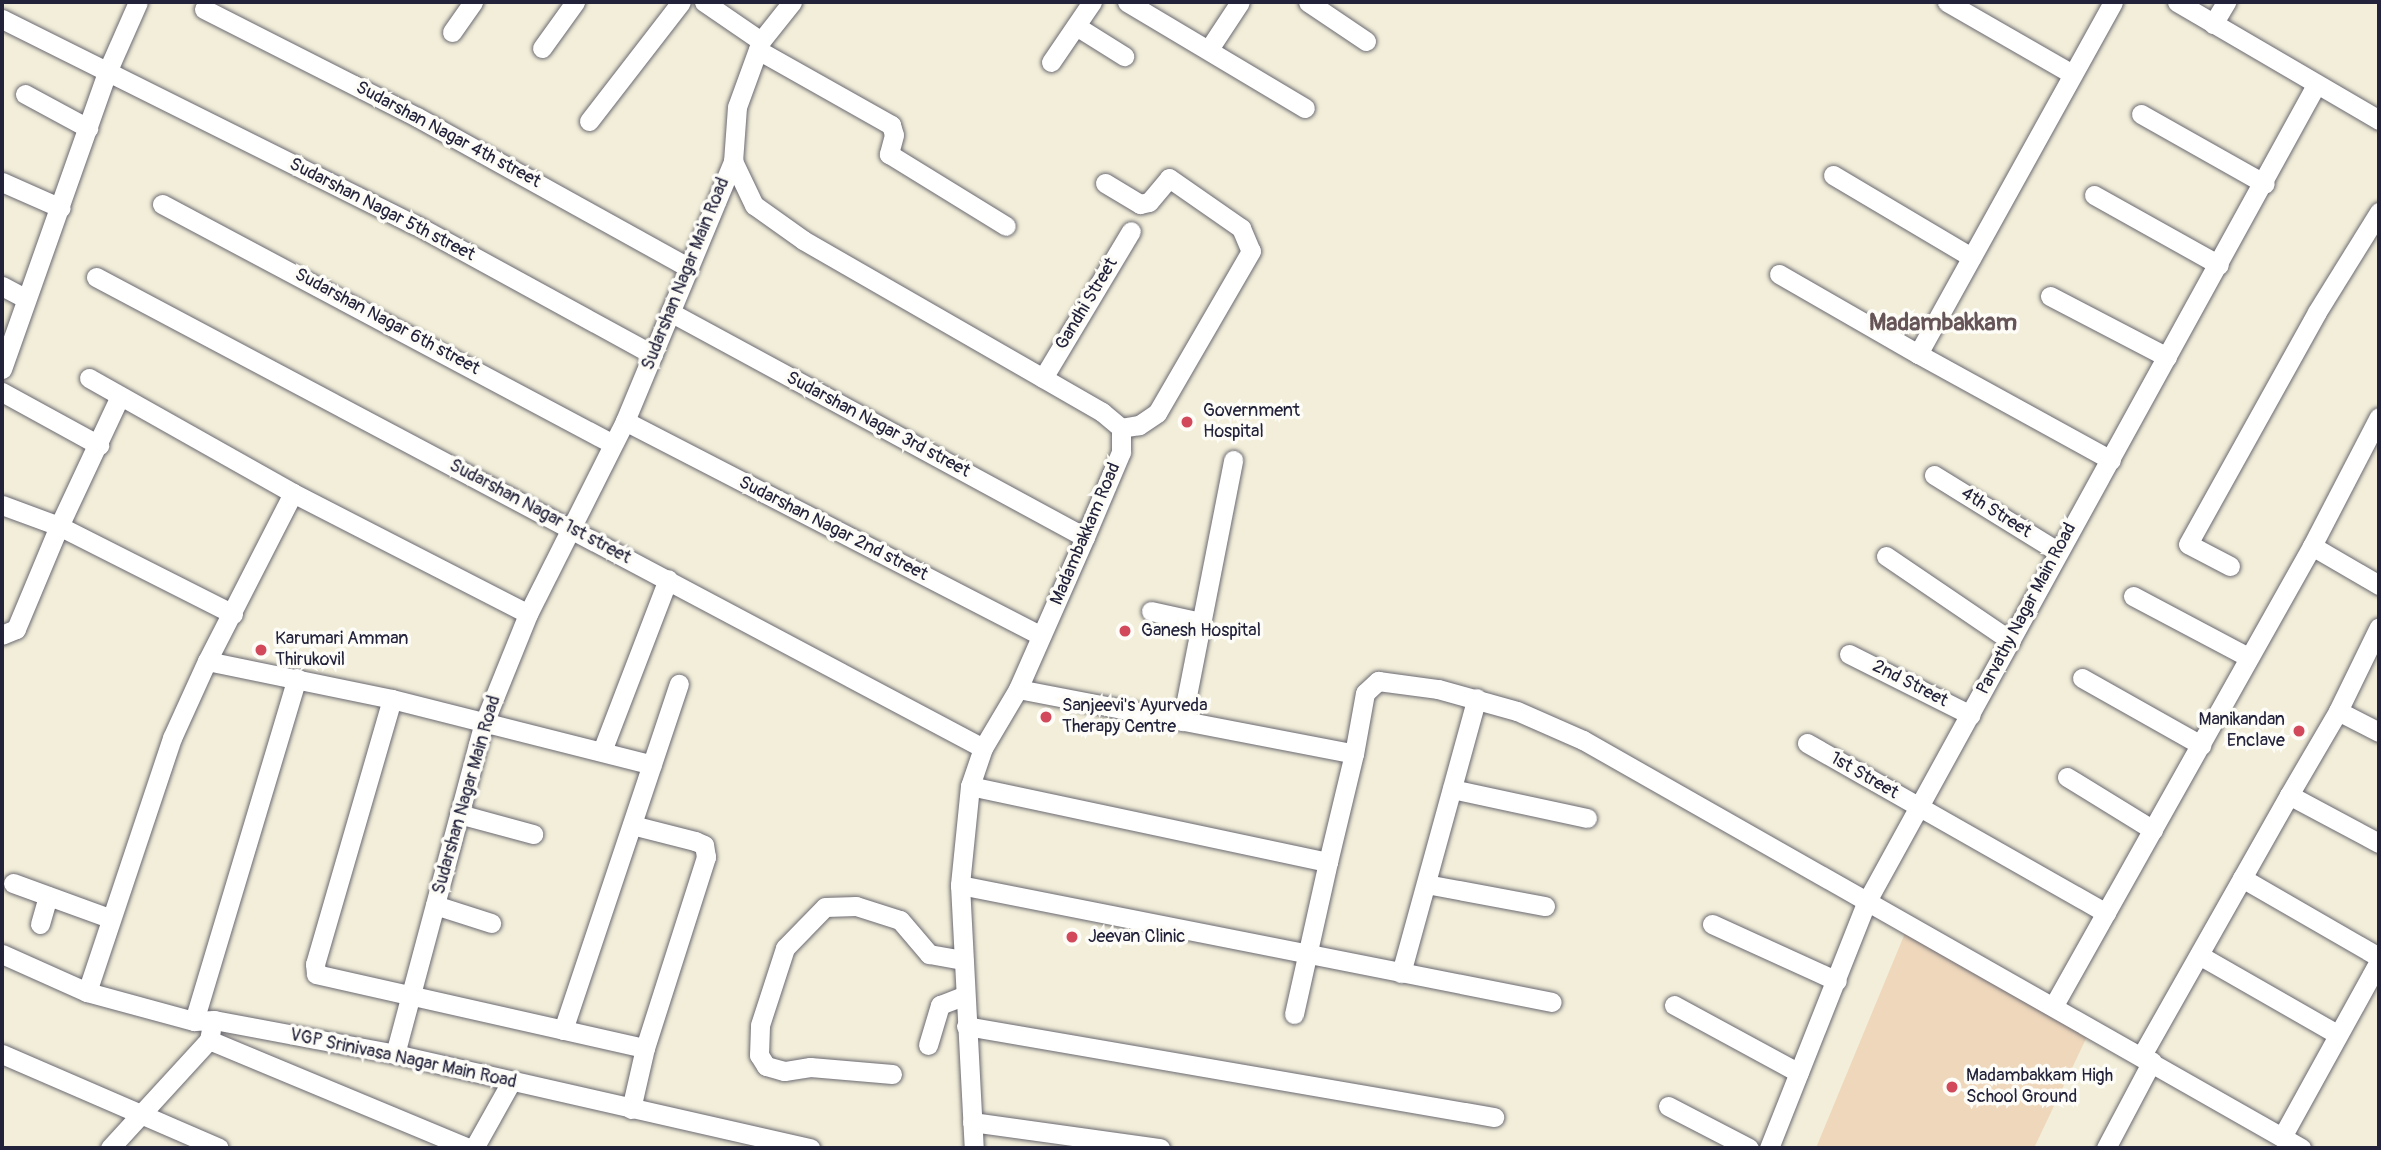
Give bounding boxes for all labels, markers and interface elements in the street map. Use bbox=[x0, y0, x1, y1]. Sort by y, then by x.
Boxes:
street label: Sudarshan Nagar 4th street bbox=[352, 77, 544, 193]
street label: Sudarshan Nagar 5th street bbox=[286, 154, 478, 266]
street label: Sudarshan Nagar Main Road bbox=[637, 175, 735, 373]
street label: Gandhi Street bbox=[1051, 254, 1123, 354]
street label: Sudarshan Nagar 6th street bbox=[291, 264, 483, 380]
district label: Madambakkam bbox=[1869, 309, 2017, 337]
street label: Sudarshan Nagar 3rd street bbox=[782, 367, 974, 483]
place label: Government Hospital bbox=[1203, 401, 1300, 444]
marker: Government Hospital bbox=[1177, 412, 1197, 432]
street label: Sudarshan Nagar 1st street bbox=[446, 455, 634, 569]
street label: Madambakkam Road bbox=[1046, 460, 1126, 608]
street label: Sudarshan Nagar 2nd street bbox=[735, 472, 931, 586]
street label: 4th Street bbox=[1957, 483, 2035, 543]
street label: Parvathy Nagar Main Road bbox=[1973, 519, 2081, 699]
place label: Ganesh Hospital bbox=[1141, 620, 1261, 642]
marker: Ganesh Hospital bbox=[1115, 621, 1135, 641]
place label: Karumari Amman Thirukovil bbox=[275, 629, 408, 672]
marker: Karumari Amman Thirukovil bbox=[253, 642, 269, 658]
street label: 2nd Street bbox=[1869, 656, 1951, 712]
street label: Sudarshan Nagar Main Road bbox=[428, 693, 506, 897]
place label: Sanjeevi's Ayurveda Therapy Centre bbox=[1062, 696, 1208, 738]
marker: Sanjeevi's Ayurveda Therapy Centre bbox=[1036, 707, 1056, 727]
place label: Manikandan Enclave bbox=[2198, 710, 2285, 752]
marker: Manikandan Enclave bbox=[2291, 723, 2307, 739]
street label: 1st Street bbox=[1826, 748, 1902, 804]
place label: Jeevan Clinic bbox=[1088, 926, 1185, 948]
marker: Jeevan Clinic bbox=[1062, 927, 1082, 947]
street label: VGP Srinivasa Nagar Main Road bbox=[288, 1024, 518, 1094]
place label: Madambakkam High School Ground bbox=[1966, 1066, 2113, 1108]
marker: Madambakkam High School Ground bbox=[1944, 1079, 1960, 1095]

